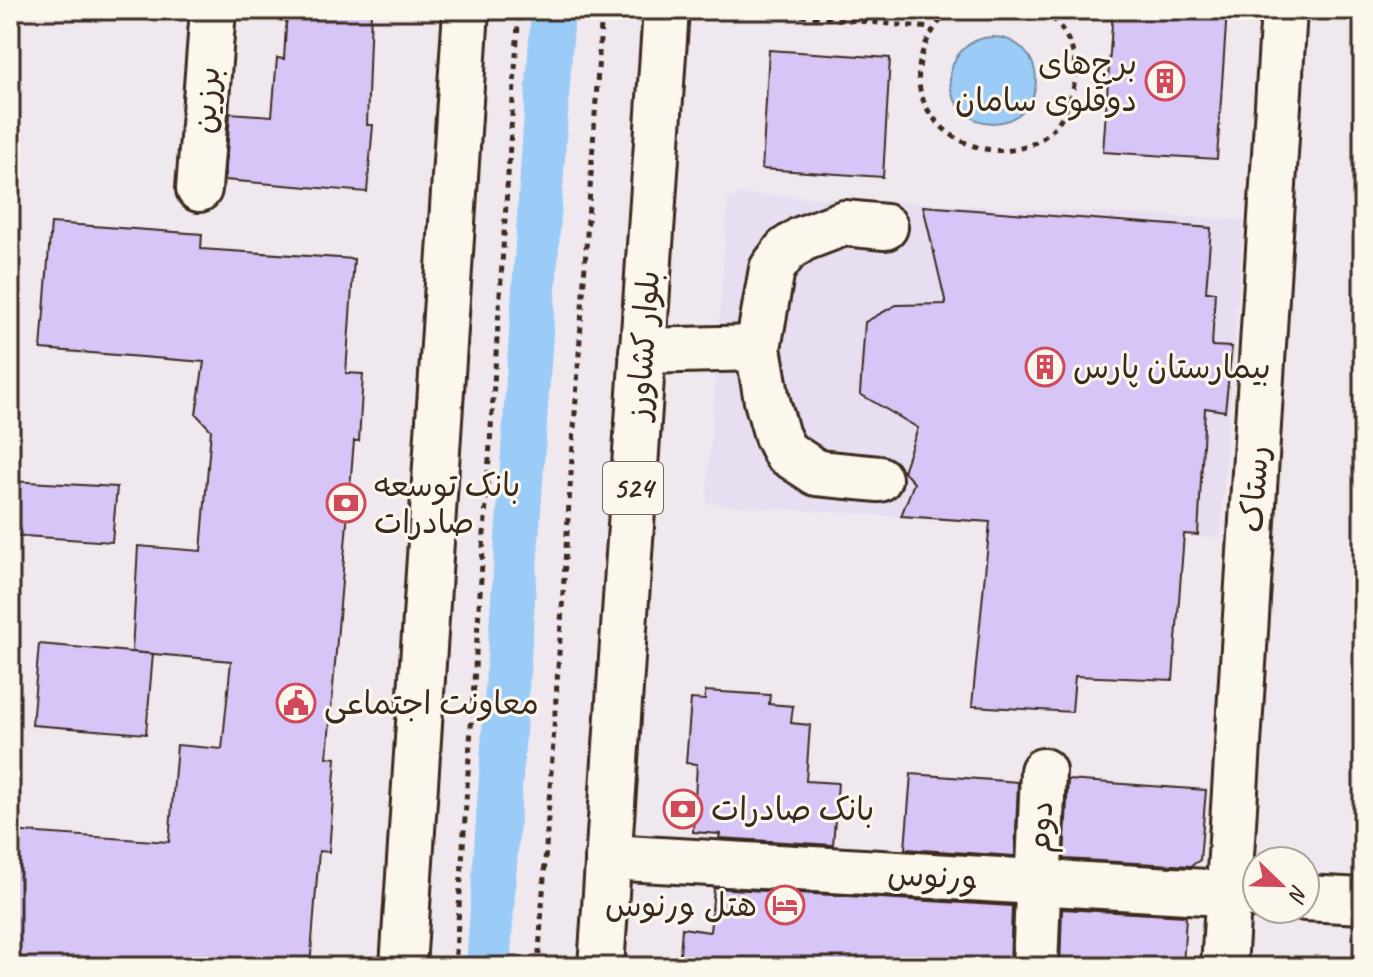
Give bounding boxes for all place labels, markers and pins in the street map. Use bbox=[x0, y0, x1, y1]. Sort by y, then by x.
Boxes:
place label: برج‌های دوقلوی سامان bbox=[955, 43, 1137, 121]
building icon: برج‌های دوقلوی سامان bbox=[1144, 60, 1186, 102]
building icon: بیمارستان پارس bbox=[1024, 346, 1066, 388]
place label: بیمارستان پارس bbox=[1073, 347, 1271, 388]
place label: بانک توسعه صادرات bbox=[374, 465, 520, 543]
bank icon: بانک توسعه صادرات bbox=[325, 482, 367, 524]
public building icon: معاونت اجتماعی bbox=[275, 682, 317, 724]
place label: معاونت اجتماعی bbox=[324, 683, 539, 724]
bank icon: بانک صادرات bbox=[662, 788, 704, 830]
place label: بانک صادرات bbox=[711, 789, 874, 830]
hotel icon: هتل ورنوس bbox=[764, 884, 806, 926]
place label: هتل ورنوس bbox=[605, 885, 757, 926]

